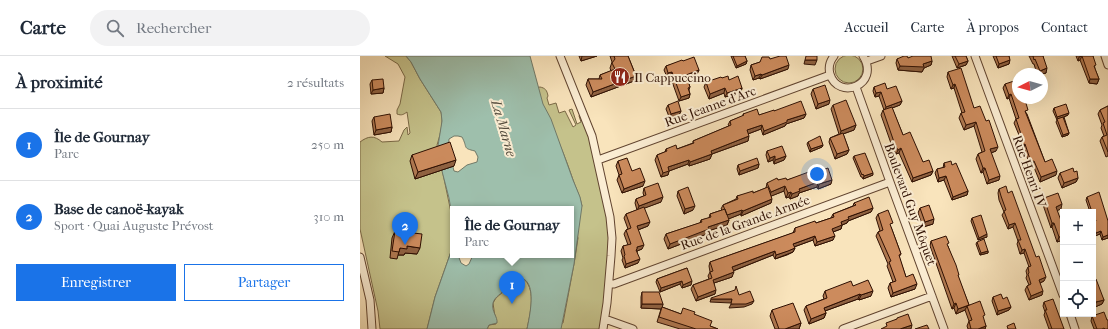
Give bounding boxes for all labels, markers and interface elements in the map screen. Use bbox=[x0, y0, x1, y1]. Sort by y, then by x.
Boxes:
search box bbox=[90, 10, 370, 46]
text: Carte bbox=[20, 17, 66, 39]
icon: search bbox=[104, 17, 126, 39]
text: Rechercher bbox=[136, 19, 211, 37]
text: Accueil bbox=[844, 19, 889, 36]
text: Carte bbox=[911, 19, 944, 36]
text: À propos bbox=[966, 19, 1019, 36]
text: Contact bbox=[1041, 19, 1088, 36]
restaurant icon: Il Cappuccino bbox=[609, 66, 631, 88]
north arrow bbox=[1012, 68, 1048, 104]
place label: Il Cappuccino bbox=[634, 70, 711, 85]
text: À proximité bbox=[16, 72, 103, 92]
text: 2 résultats bbox=[287, 75, 344, 90]
street label: Rue Jeanne d'Arc bbox=[663, 83, 758, 130]
water label: La Marne bbox=[487, 97, 520, 159]
text: Île de Gournay bbox=[54, 128, 150, 146]
street label: Rue Henri IV bbox=[1010, 133, 1050, 210]
text: 1 bbox=[27, 137, 31, 152]
text: 250 m bbox=[311, 137, 344, 152]
street label: Boulevard Guy Môquet bbox=[881, 141, 940, 268]
text: Parc bbox=[54, 146, 79, 161]
your location bbox=[807, 164, 827, 184]
street label: Rue de la Grande Armée bbox=[678, 192, 812, 253]
text: Base de canoë-kayak bbox=[54, 200, 184, 218]
popup bbox=[450, 206, 574, 258]
text: 2 bbox=[26, 209, 32, 224]
text: 310 m bbox=[313, 209, 344, 224]
map controls bbox=[1060, 209, 1096, 317]
button: + bbox=[1060, 209, 1096, 245]
pin: 2 bbox=[392, 212, 418, 245]
text: Île de Gournay bbox=[464, 216, 560, 234]
text: Sport · Quai Auguste Prévost bbox=[54, 218, 213, 233]
text: Parc bbox=[464, 234, 489, 249]
button: − bbox=[1060, 245, 1096, 281]
button: Enregistrer bbox=[16, 264, 176, 301]
button: Partager bbox=[184, 264, 344, 301]
pin: 1 bbox=[499, 271, 525, 304]
button: locate bbox=[1060, 281, 1096, 317]

